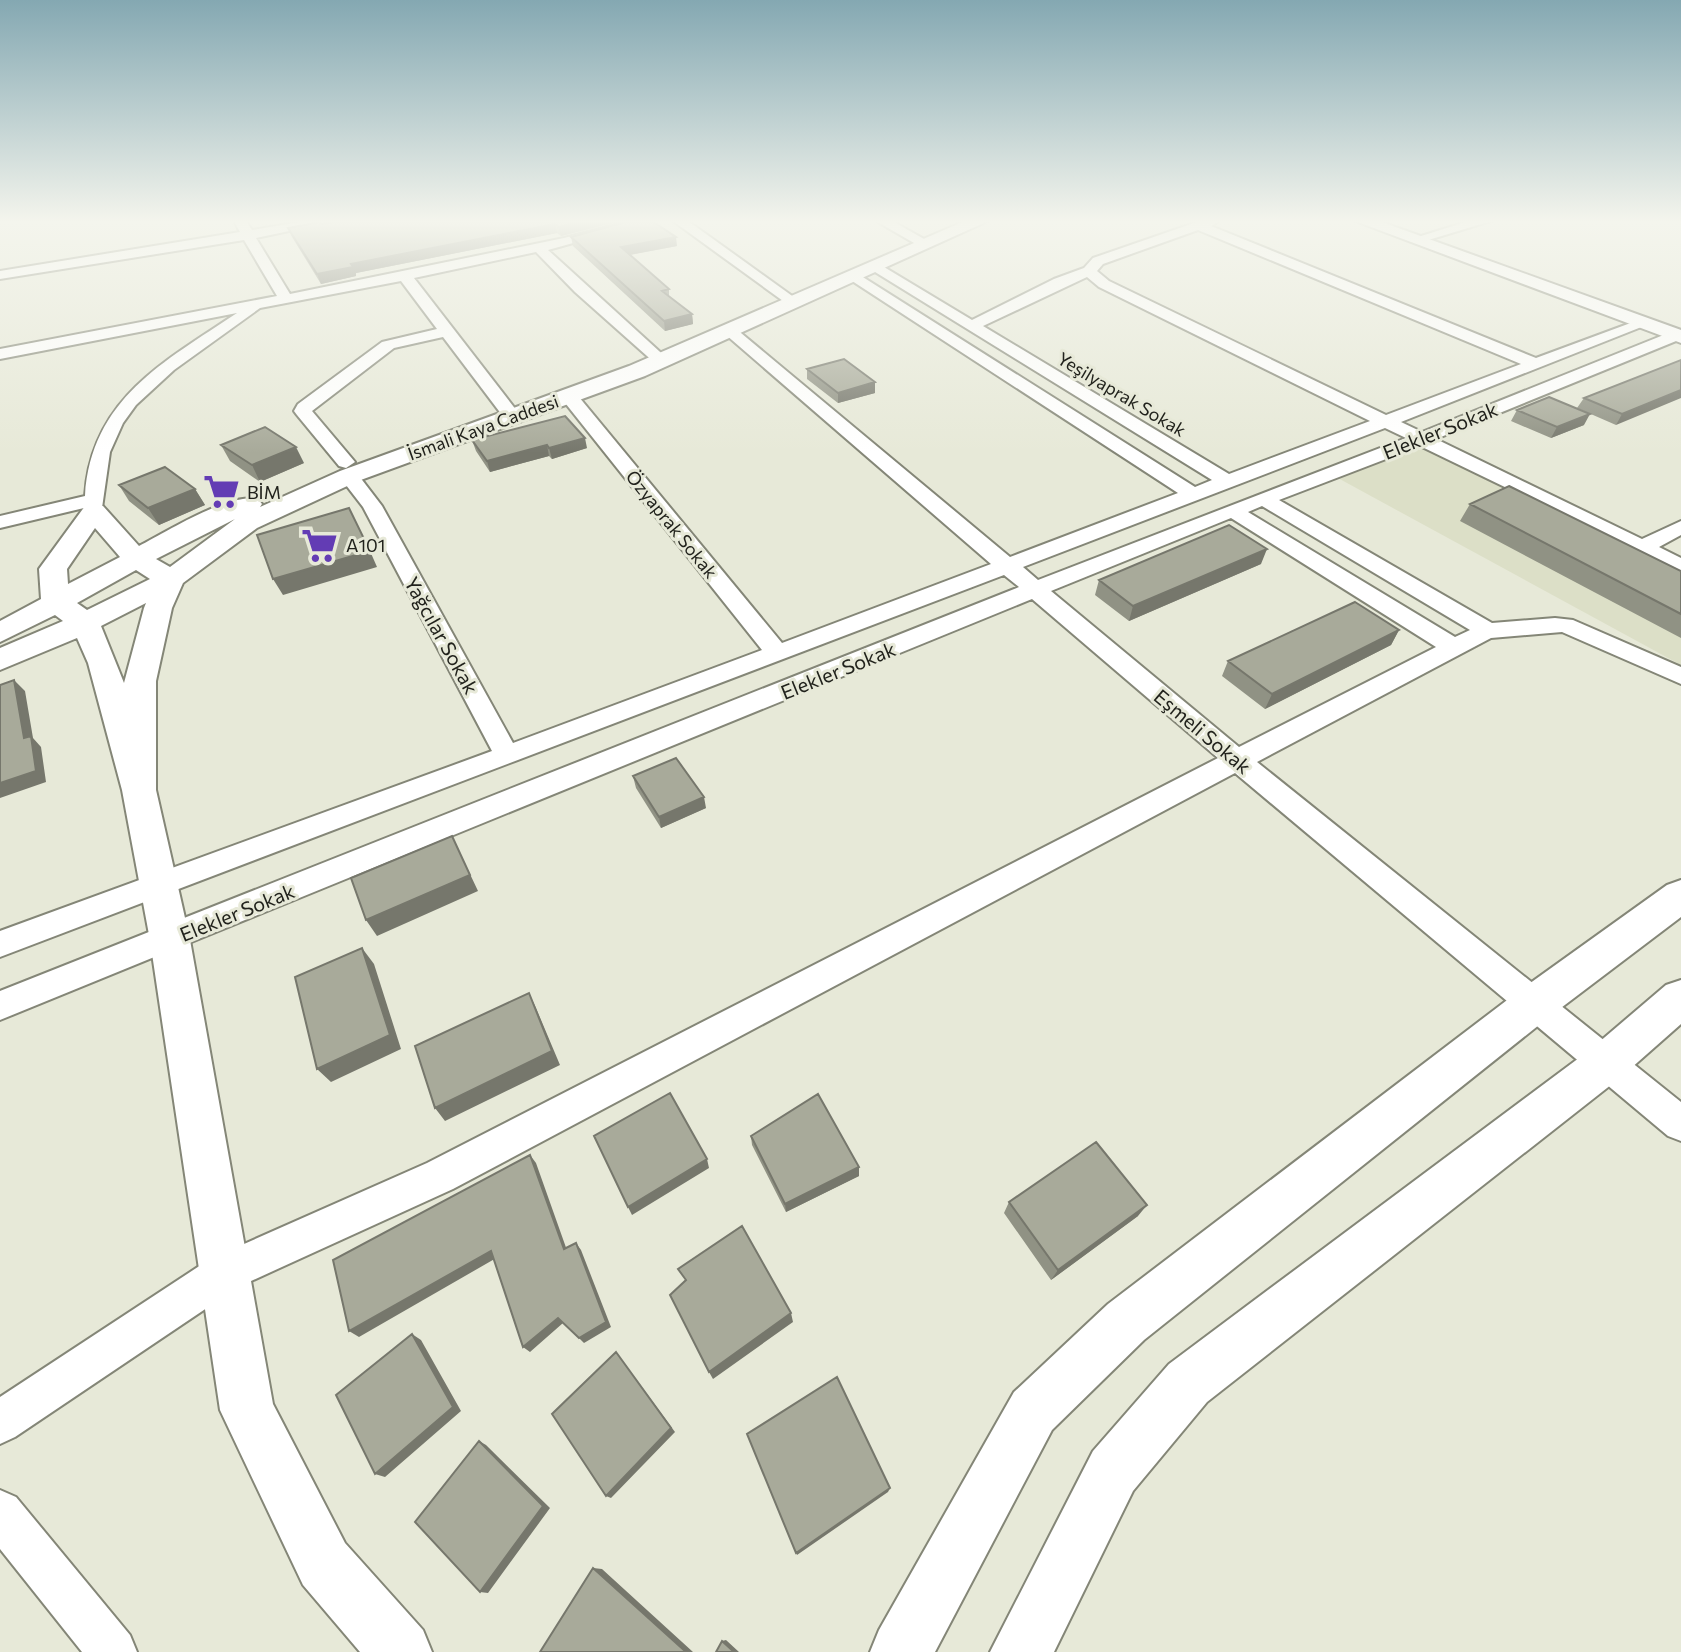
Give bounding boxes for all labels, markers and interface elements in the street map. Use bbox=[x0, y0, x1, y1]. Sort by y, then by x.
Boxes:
street label: Yeşilyaprak Sokak bbox=[1054, 347, 1190, 441]
street label: İsmali Kaya Caddesi bbox=[404, 389, 562, 465]
street label: Elekler Sokak bbox=[1379, 396, 1501, 464]
street label: Özyaprak Sokak bbox=[622, 466, 722, 583]
supermarket icon: BİM bbox=[202, 473, 240, 511]
place label: BİM bbox=[247, 481, 281, 503]
supermarket icon: A101 bbox=[301, 526, 339, 564]
place label: A101 bbox=[346, 534, 386, 556]
street label: Yağcılar Sokak bbox=[400, 572, 484, 698]
street label: Elekler Sokak bbox=[777, 636, 899, 704]
street label: Eşmeli Sokak bbox=[1150, 684, 1256, 778]
street label: Elekler Sokak bbox=[176, 878, 298, 946]

